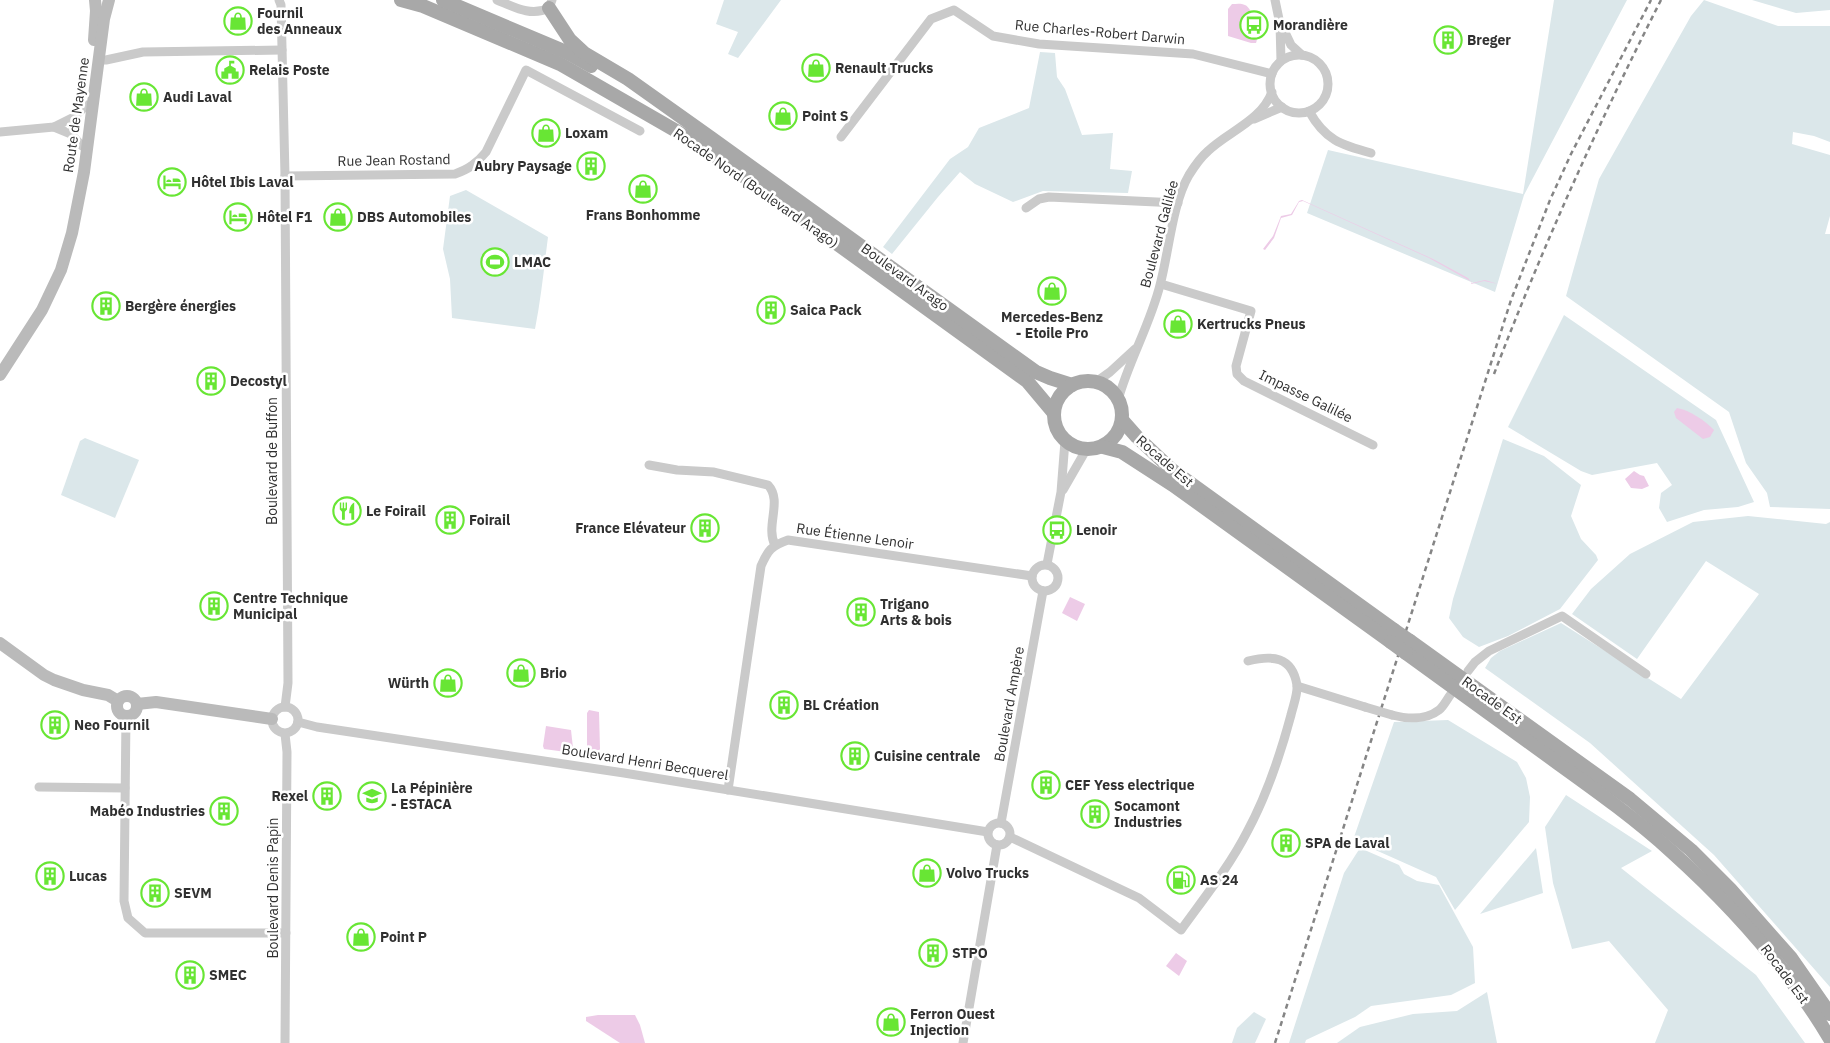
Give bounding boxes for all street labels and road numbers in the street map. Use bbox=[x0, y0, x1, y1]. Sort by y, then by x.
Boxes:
street label: Rue Charles-Robert Darwin bbox=[1014, 16, 1186, 48]
street label: Route de Mayenne bbox=[59, 56, 93, 174]
street label: Rocade Nord (Boulevard Arago) bbox=[670, 124, 842, 252]
street label: Rue Jean Rostand bbox=[337, 150, 451, 170]
street label: Boulevard Galilée bbox=[1136, 178, 1182, 290]
street label: Boulevard Arago bbox=[858, 239, 952, 315]
street label: Impasse Galilée bbox=[1256, 366, 1356, 427]
street label: Boulevard de Buffon bbox=[263, 397, 281, 525]
street label: Rocade Est bbox=[1133, 431, 1197, 491]
street label: Rue Étienne Lenoir bbox=[795, 518, 915, 553]
street label: Boulevard Ampère bbox=[990, 645, 1028, 763]
street label: Rocade Est bbox=[1458, 672, 1526, 728]
street label: Boulevard Henri Becquerel bbox=[560, 740, 730, 784]
street label: Boulevard Denis Papin bbox=[264, 817, 282, 959]
street label: Rocade Est bbox=[1757, 941, 1813, 1007]

